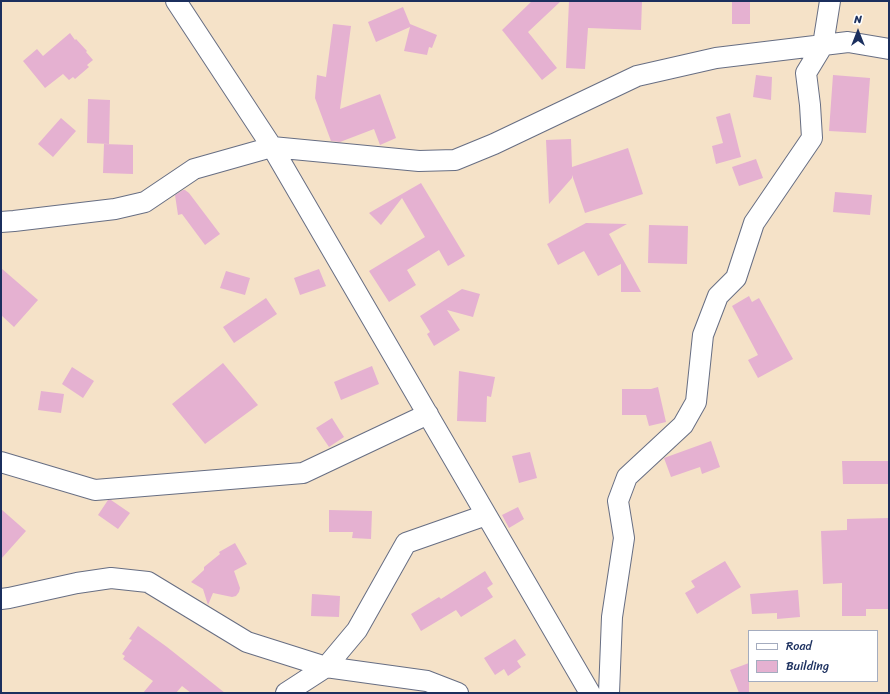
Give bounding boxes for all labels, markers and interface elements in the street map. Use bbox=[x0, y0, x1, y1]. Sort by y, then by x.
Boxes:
text: N bbox=[854, 10, 862, 29]
north arrow bbox=[838, 12, 878, 52]
legend bbox=[748, 630, 878, 682]
text: Road bbox=[786, 635, 812, 657]
text: Building bbox=[786, 655, 829, 677]

